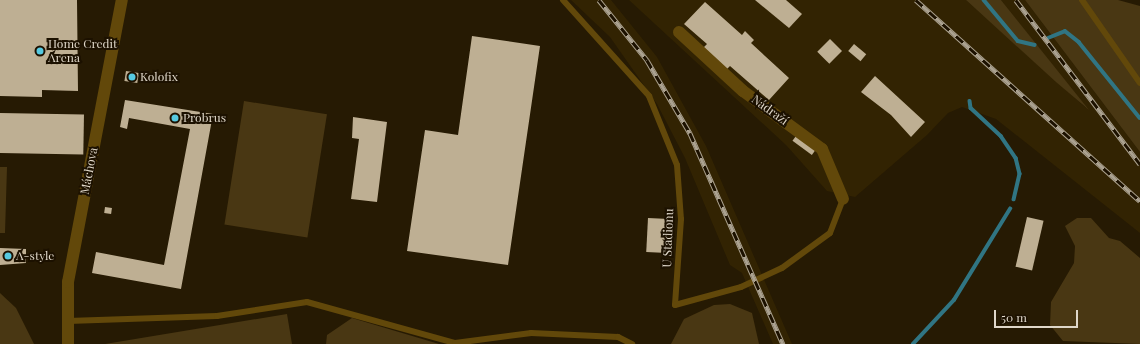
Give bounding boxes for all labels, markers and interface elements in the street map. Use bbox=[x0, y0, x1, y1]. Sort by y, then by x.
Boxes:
place label: Home Credit Arena bbox=[48, 37, 117, 65]
marker: Home Credit Arena bbox=[35, 46, 45, 56]
place label: Kolofix bbox=[140, 70, 178, 84]
marker: Kolofix bbox=[127, 72, 137, 82]
street label: Nádraží bbox=[749, 92, 791, 128]
place label: Probrus bbox=[183, 111, 226, 125]
marker: Probrus bbox=[170, 113, 180, 123]
street label: Máchova bbox=[77, 146, 101, 196]
street label: U Stadionu bbox=[660, 208, 676, 268]
place label: A-style bbox=[16, 249, 54, 263]
marker: A-style bbox=[3, 251, 13, 261]
scale bar bbox=[996, 302, 1080, 328]
text: 50 m bbox=[1001, 309, 1027, 325]

